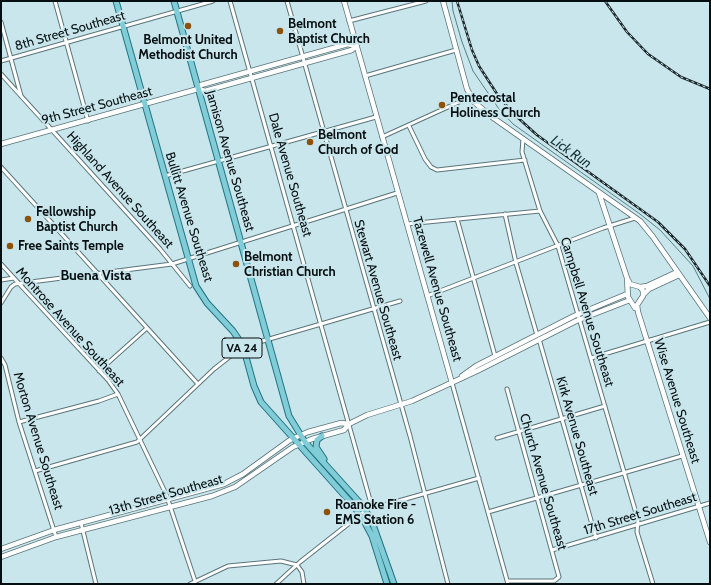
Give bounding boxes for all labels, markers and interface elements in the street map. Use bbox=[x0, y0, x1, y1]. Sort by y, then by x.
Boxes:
street label: 8th Street Southeast bbox=[13, 8, 127, 54]
place label: Belmont Baptist Church bbox=[288, 16, 370, 47]
marker: Belmont United Methodist Church bbox=[183, 21, 193, 31]
marker: Belmont Baptist Church bbox=[275, 26, 285, 36]
place label: Belmont United Methodist Church bbox=[138, 32, 238, 63]
street label: 9th Street Southeast bbox=[40, 84, 154, 128]
street label: Jamison Avenue Southeast bbox=[202, 89, 258, 233]
place label: Pentecostal Holiness Church bbox=[450, 90, 541, 121]
marker: Pentecostal Holiness Church bbox=[437, 100, 447, 110]
street label: Dale Avenue Southeast bbox=[265, 111, 315, 239]
place label: Belmont Church of God bbox=[318, 127, 398, 158]
street label: Highland Avenue Southeast bbox=[63, 128, 177, 252]
water label: Lick Run bbox=[547, 132, 595, 172]
marker: Belmont Church of God bbox=[305, 137, 315, 147]
street label: Bullitt Avenue Southeast bbox=[162, 150, 216, 284]
place label: Fellowship Baptist Church bbox=[36, 204, 118, 235]
marker: Fellowship Baptist Church bbox=[23, 214, 33, 224]
street label: Tazewell Avenue Southeast bbox=[409, 215, 465, 363]
street label: Stewart Avenue Southeast bbox=[350, 218, 406, 362]
street label: Campbell Avenue Southeast bbox=[557, 235, 617, 389]
place label: Free Saints Temple bbox=[18, 238, 124, 254]
marker: Free Saints Temple bbox=[5, 241, 15, 251]
place label: Belmont Christian Church bbox=[244, 249, 336, 280]
marker: Belmont Christian Church bbox=[231, 259, 241, 269]
street label: Montrose Avenue Southeast bbox=[12, 264, 128, 390]
district label: Buena Vista bbox=[60, 268, 132, 284]
street label: Wise Avenue Southeast bbox=[651, 337, 703, 465]
road number: VA 24 bbox=[222, 338, 262, 358]
street label: Morton Avenue Southeast bbox=[10, 370, 66, 512]
street label: Kirk Avenue Southeast bbox=[553, 375, 601, 497]
street label: Church Avenue Southeast bbox=[516, 412, 570, 552]
street label: 13th Street Southeast bbox=[107, 471, 225, 519]
street label: 17th Street Southeast bbox=[582, 489, 698, 539]
place label: Roanoke Fire - EMS Station 6 bbox=[335, 497, 416, 528]
marker: Roanoke Fire - EMS Station 6 bbox=[322, 507, 332, 517]

